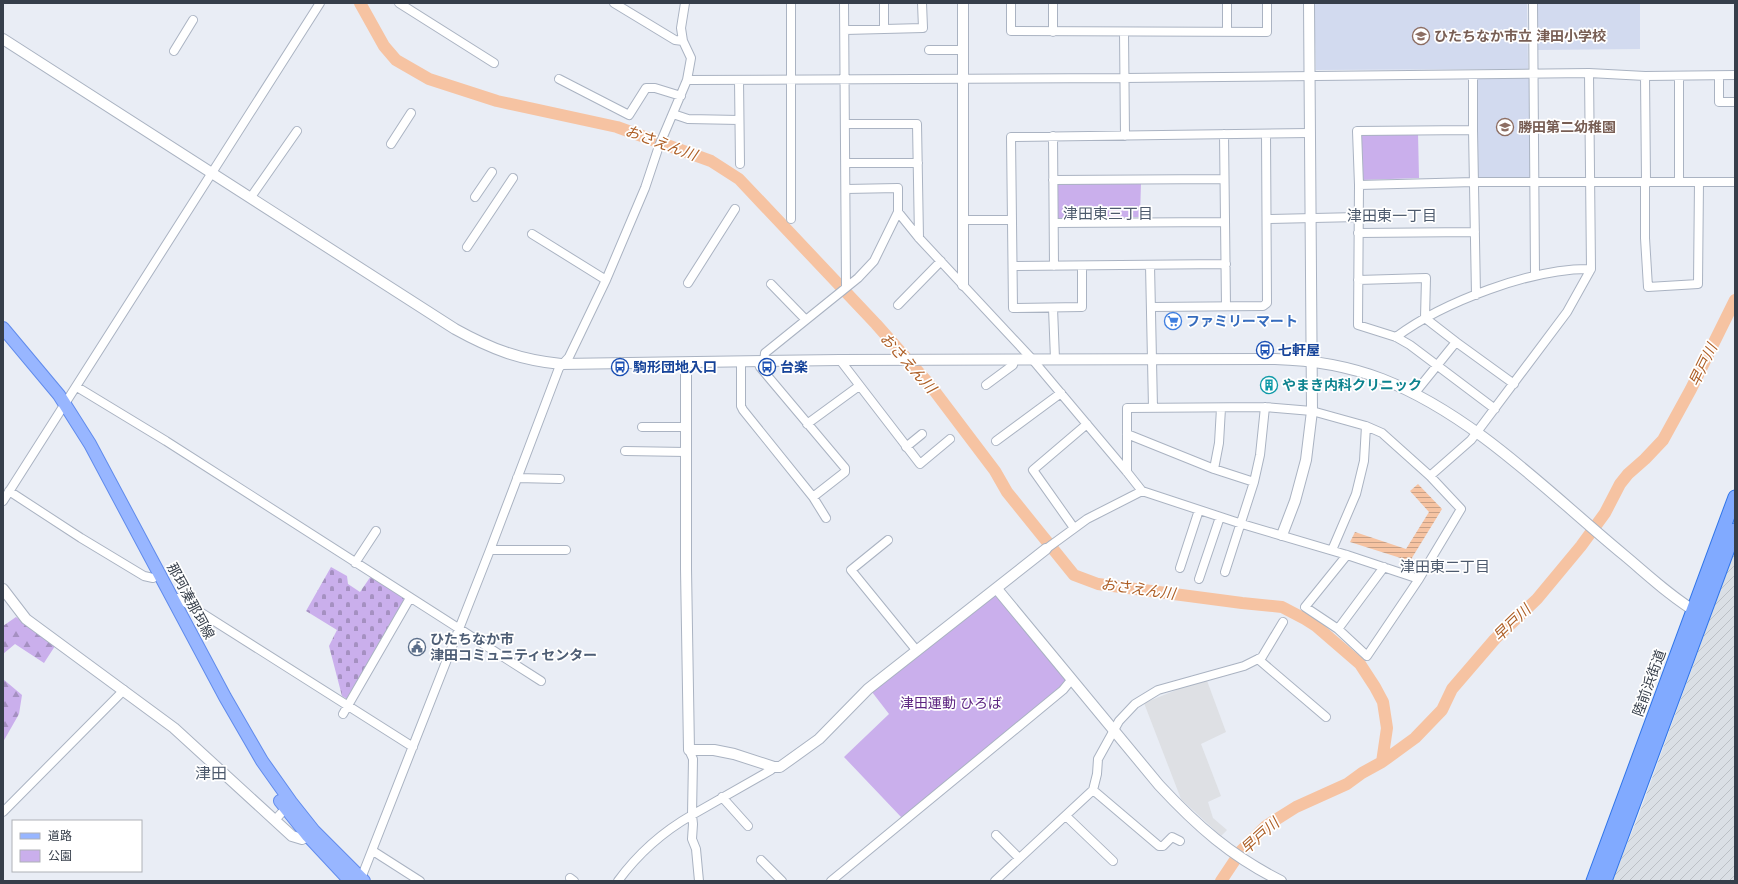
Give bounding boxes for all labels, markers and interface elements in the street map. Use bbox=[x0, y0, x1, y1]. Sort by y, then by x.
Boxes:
school or university icon: ひたちなか市立 津田小学校 bbox=[1411, 26, 1431, 46]
place label: ひたちなか市立 津田小学校 bbox=[1434, 27, 1606, 45]
school or university icon: 勝田第二幼稚園 bbox=[1495, 117, 1515, 137]
place label: 勝田第二幼稚園 bbox=[1518, 118, 1616, 136]
water label: おさえん川 bbox=[623, 121, 702, 165]
district label: 津田東三丁目 bbox=[1063, 204, 1153, 223]
district label: 津田東一丁目 bbox=[1347, 206, 1437, 225]
supermarket icon: ファミリーマート bbox=[1163, 311, 1183, 331]
place label: ファミリーマート bbox=[1186, 312, 1298, 330]
water label: おさえん川 bbox=[876, 328, 942, 398]
water label: 早戸川 bbox=[1684, 339, 1722, 389]
bus stop icon: 七軒屋 bbox=[1255, 340, 1275, 360]
place label: 七軒屋 bbox=[1278, 341, 1320, 359]
bus stop icon: 駒形団地入口 bbox=[610, 357, 630, 377]
bus stop icon: 台楽 bbox=[757, 357, 777, 377]
place label: 駒形団地入口 bbox=[633, 358, 717, 376]
place label: 台楽 bbox=[780, 358, 808, 376]
building icon: やまき内科クリニック bbox=[1259, 375, 1279, 395]
place label: やまき内科クリニック bbox=[1282, 376, 1422, 394]
district label: 津田東二丁目 bbox=[1400, 557, 1490, 576]
street label: 那珂湊那珂線 bbox=[163, 560, 219, 642]
water label: おさえん川 bbox=[1100, 574, 1179, 603]
water label: 早戸川 bbox=[1489, 599, 1536, 645]
place label: ひたちなか市 津田コミュニティセンター bbox=[430, 630, 597, 664]
public building icon: ひたちなか市 津田コミュニティセンター bbox=[407, 637, 427, 657]
street label: 陸前浜街道 bbox=[1629, 647, 1669, 719]
park label: 津田運動 ひろば bbox=[900, 694, 1002, 712]
district label: 津田 bbox=[195, 763, 227, 783]
water label: 早戸川 bbox=[1237, 812, 1284, 858]
legend bbox=[12, 820, 142, 872]
text: 道路 bbox=[48, 828, 72, 843]
text: 公園 bbox=[48, 848, 72, 863]

